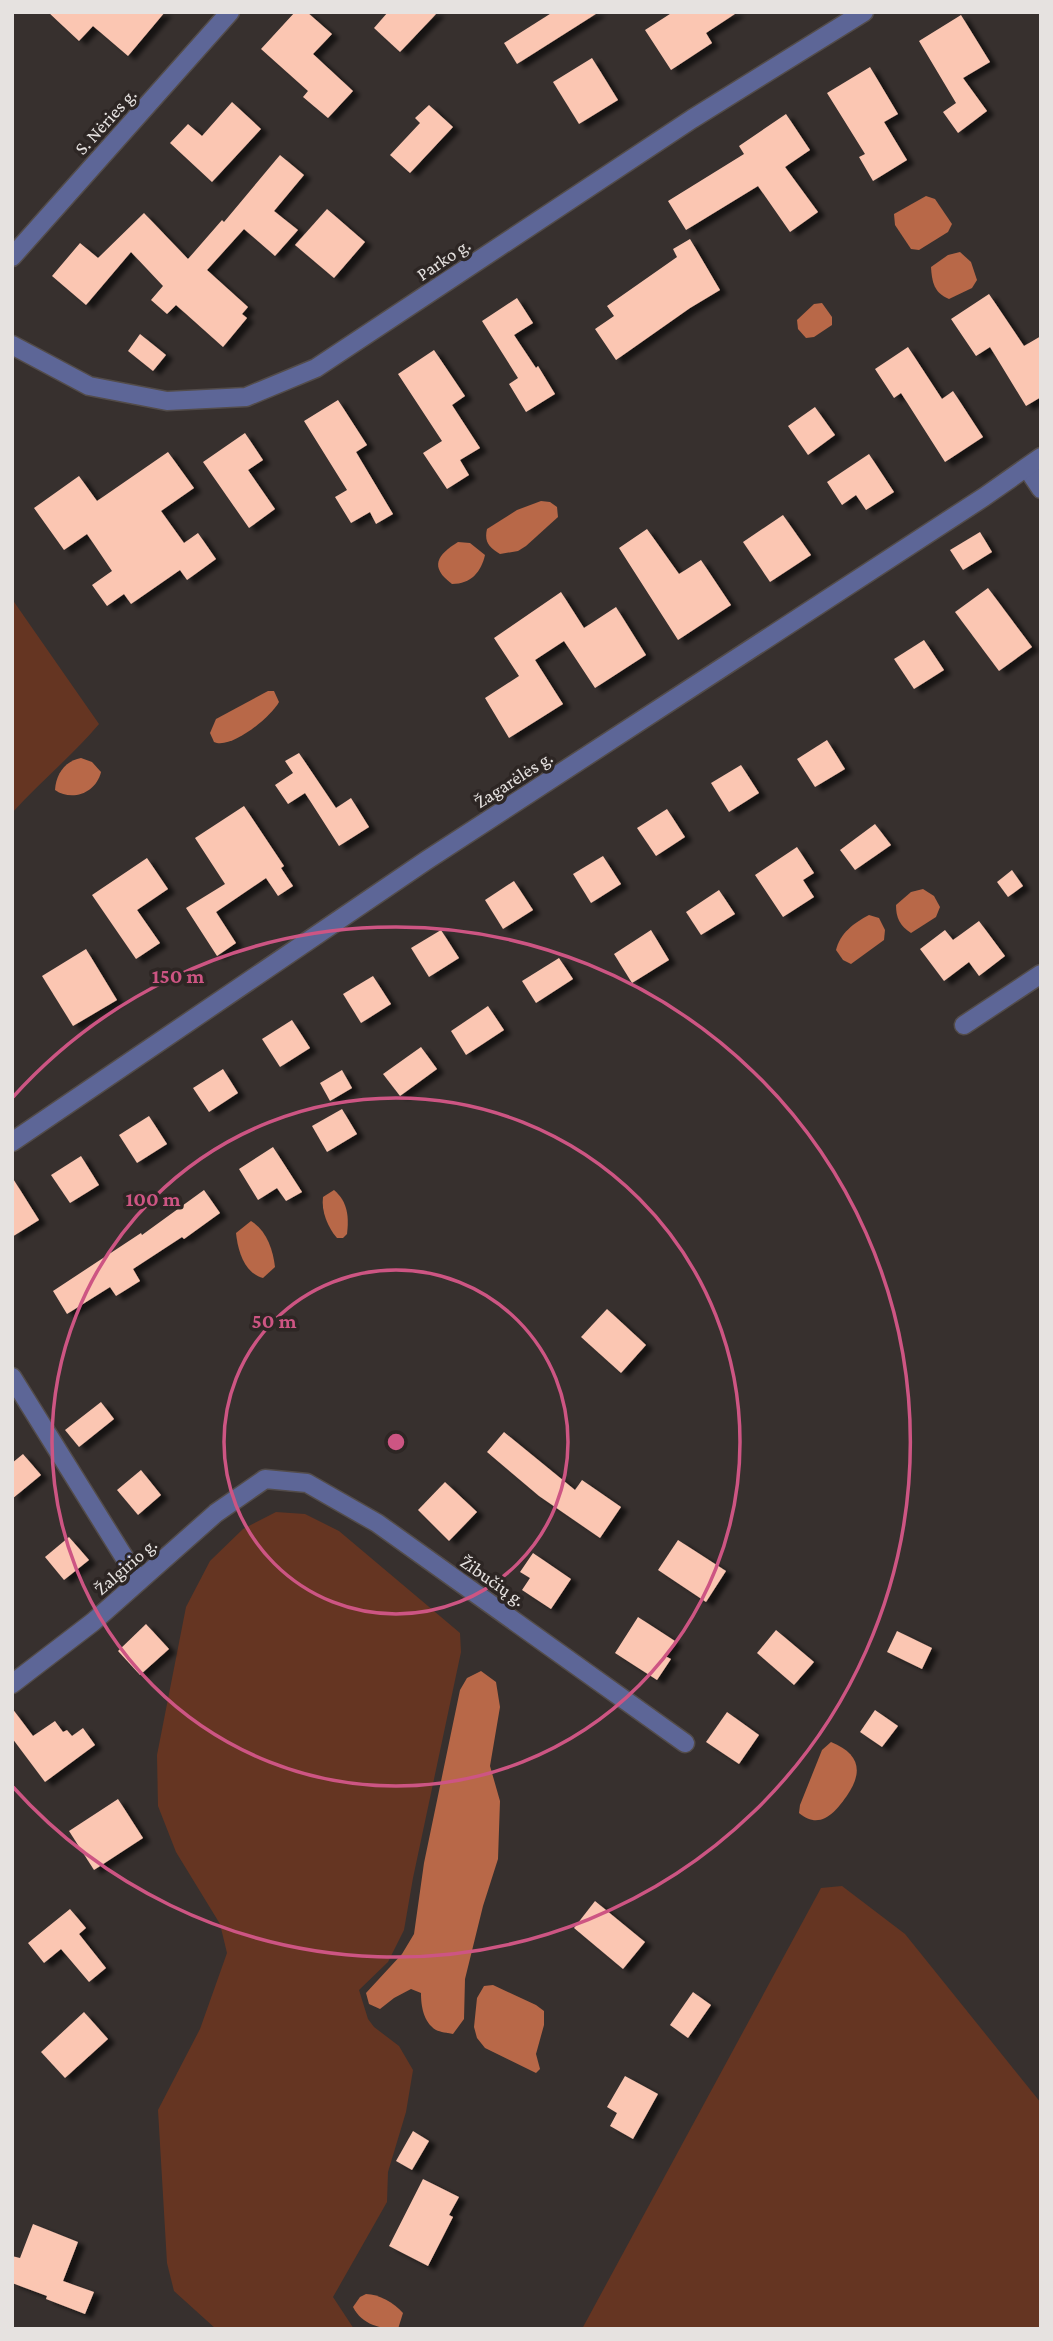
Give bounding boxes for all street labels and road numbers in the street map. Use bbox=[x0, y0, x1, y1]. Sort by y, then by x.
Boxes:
street label: S. Nėries g. bbox=[70, 84, 141, 159]
street label: Parko g. bbox=[413, 234, 474, 285]
street label: Žagarėlės g. bbox=[470, 746, 556, 812]
street label: Žalgirio g. bbox=[90, 1534, 161, 1599]
street label: Žibučių g. bbox=[456, 1550, 529, 1610]

